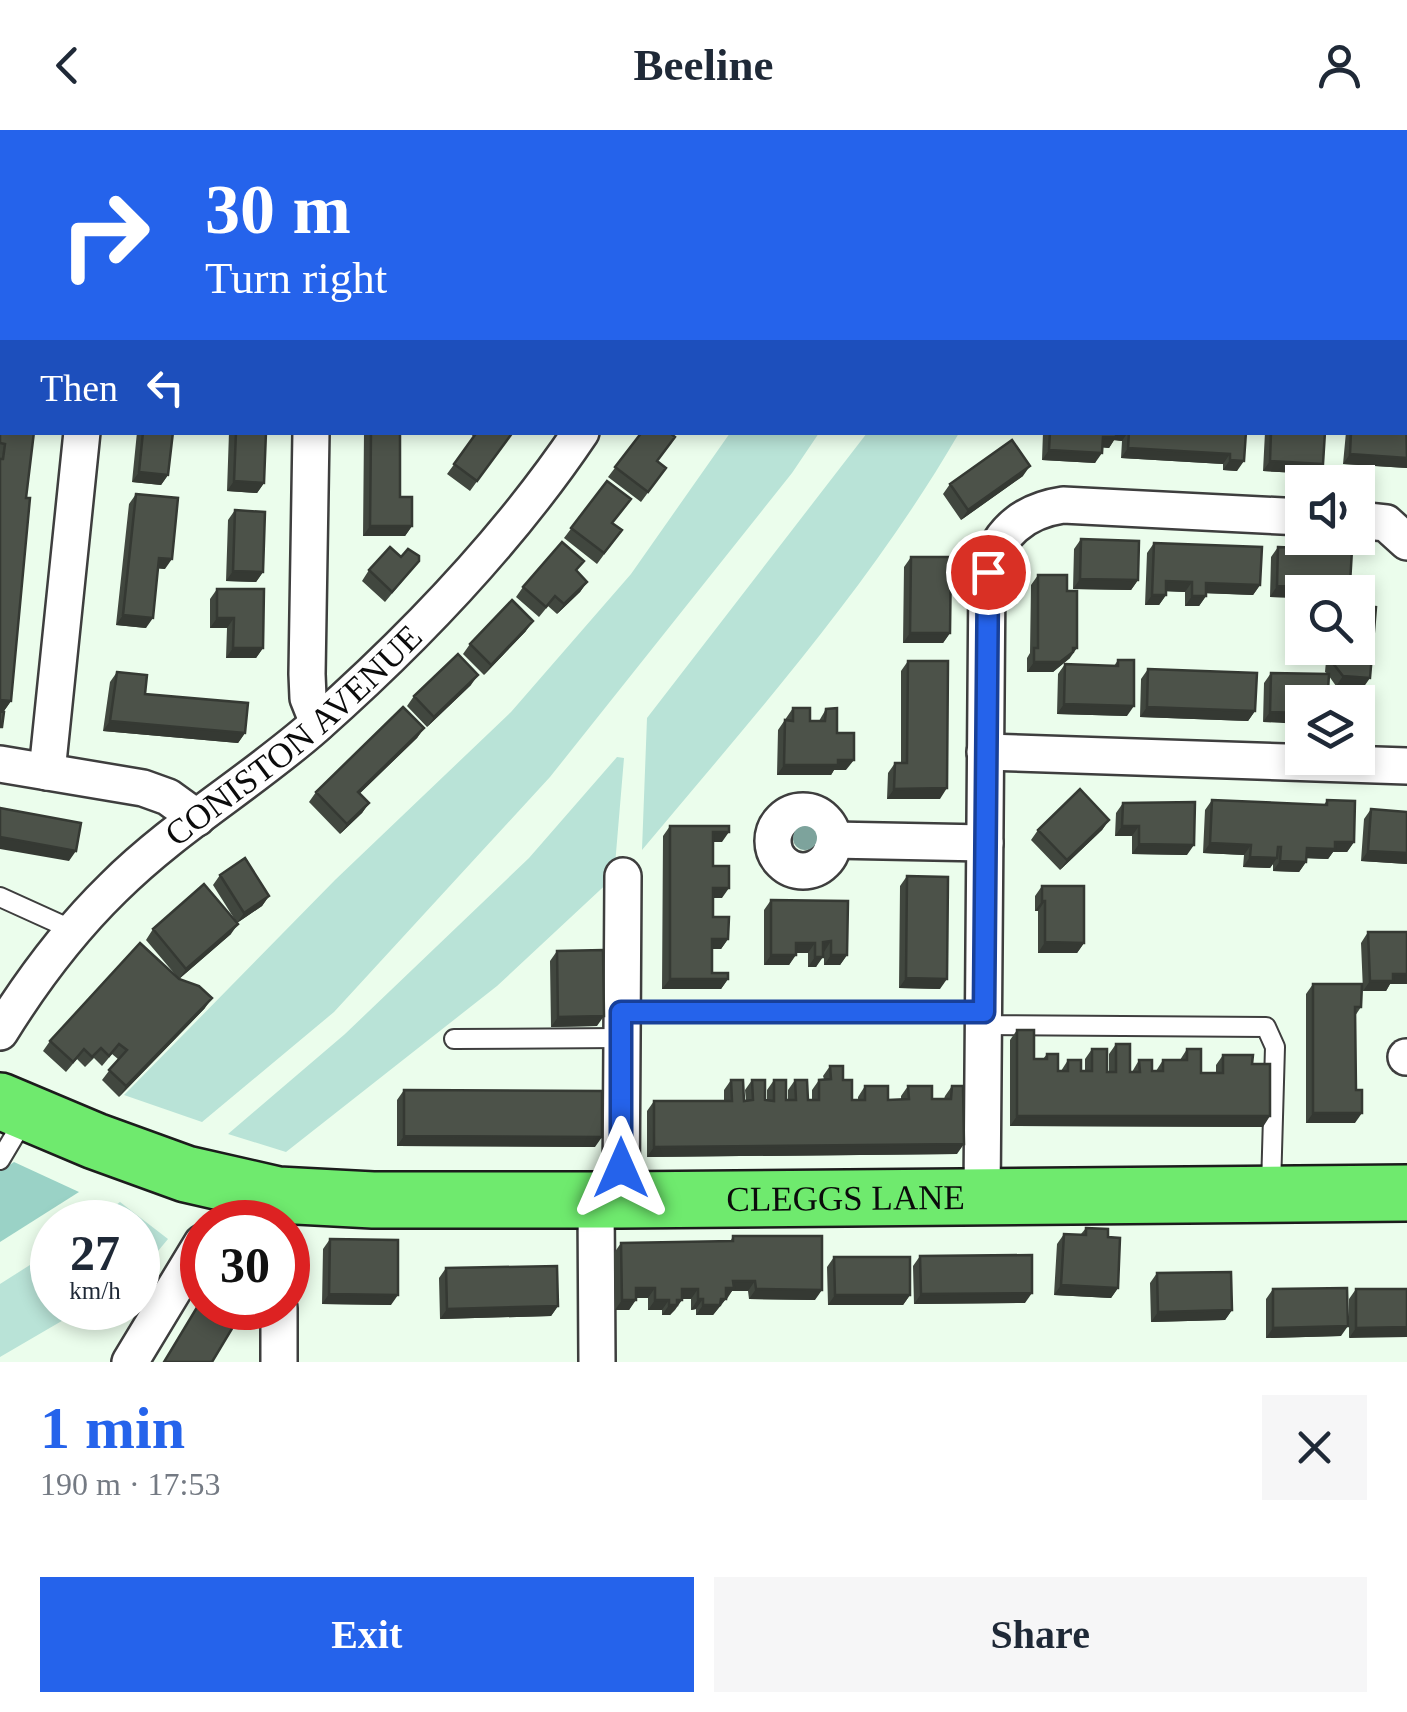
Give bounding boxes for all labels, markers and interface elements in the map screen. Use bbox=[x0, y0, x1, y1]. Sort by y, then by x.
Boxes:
icon: back bbox=[40, 38, 95, 93]
icon: person bbox=[1312, 38, 1367, 93]
text: Beeline bbox=[634, 40, 773, 90]
icon: right bbox=[40, 170, 170, 300]
text: 30 m bbox=[205, 171, 351, 248]
text: Turn right bbox=[205, 253, 387, 303]
icon: left bbox=[138, 360, 193, 415]
text: Then bbox=[40, 367, 118, 409]
map controls bbox=[1285, 465, 1375, 775]
button: sound bbox=[1285, 465, 1375, 555]
pin bbox=[946, 530, 1031, 615]
icon: arrive bbox=[961, 545, 1016, 600]
button: search bbox=[1285, 575, 1375, 665]
street label: CONISTON AVENUE bbox=[158, 617, 430, 854]
button: layers bbox=[1285, 685, 1375, 775]
position arrow bbox=[569, 1116, 673, 1220]
street label: CLEGGS LANE bbox=[726, 1178, 965, 1219]
speed limit sign: 30 bbox=[180, 1200, 310, 1330]
text: 27 bbox=[70, 1225, 120, 1281]
text: km/h bbox=[69, 1277, 121, 1304]
text: 1 min bbox=[40, 1395, 185, 1461]
button: close bbox=[1262, 1395, 1367, 1500]
text: 190 m · 17:53 bbox=[40, 1466, 220, 1502]
button: Exit bbox=[40, 1577, 694, 1692]
button: Share bbox=[714, 1577, 1367, 1692]

